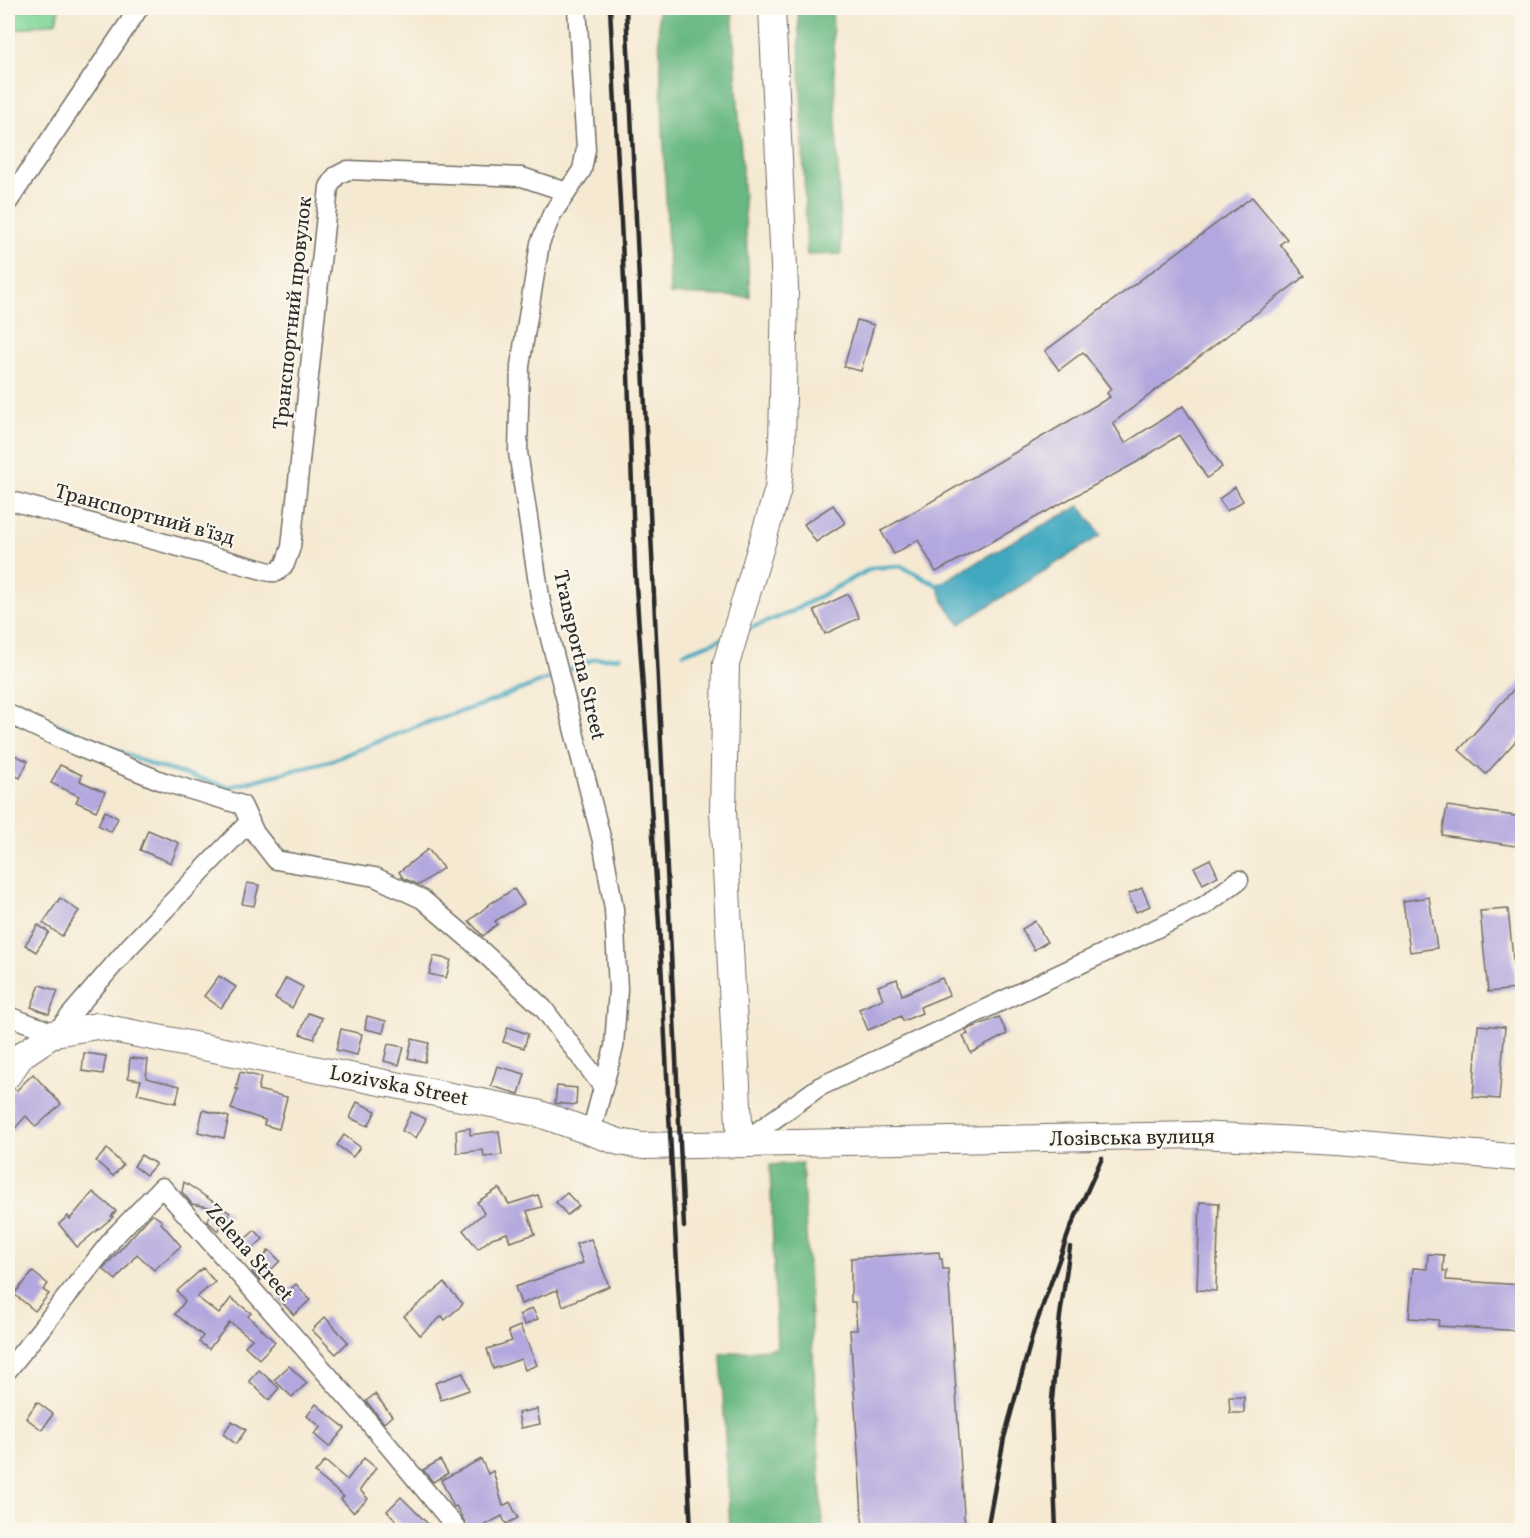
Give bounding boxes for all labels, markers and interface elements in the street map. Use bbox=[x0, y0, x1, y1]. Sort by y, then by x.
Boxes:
street label: Транспортний провулок bbox=[267, 195, 320, 431]
street label: Транспортний в'їзд bbox=[51, 477, 238, 553]
street label: Transportna Street bbox=[545, 567, 612, 743]
street label: Lozivska Street bbox=[327, 1059, 471, 1114]
street label: Лозівська вулиця bbox=[1049, 1123, 1215, 1154]
street label: Zelena Street bbox=[198, 1198, 300, 1308]

